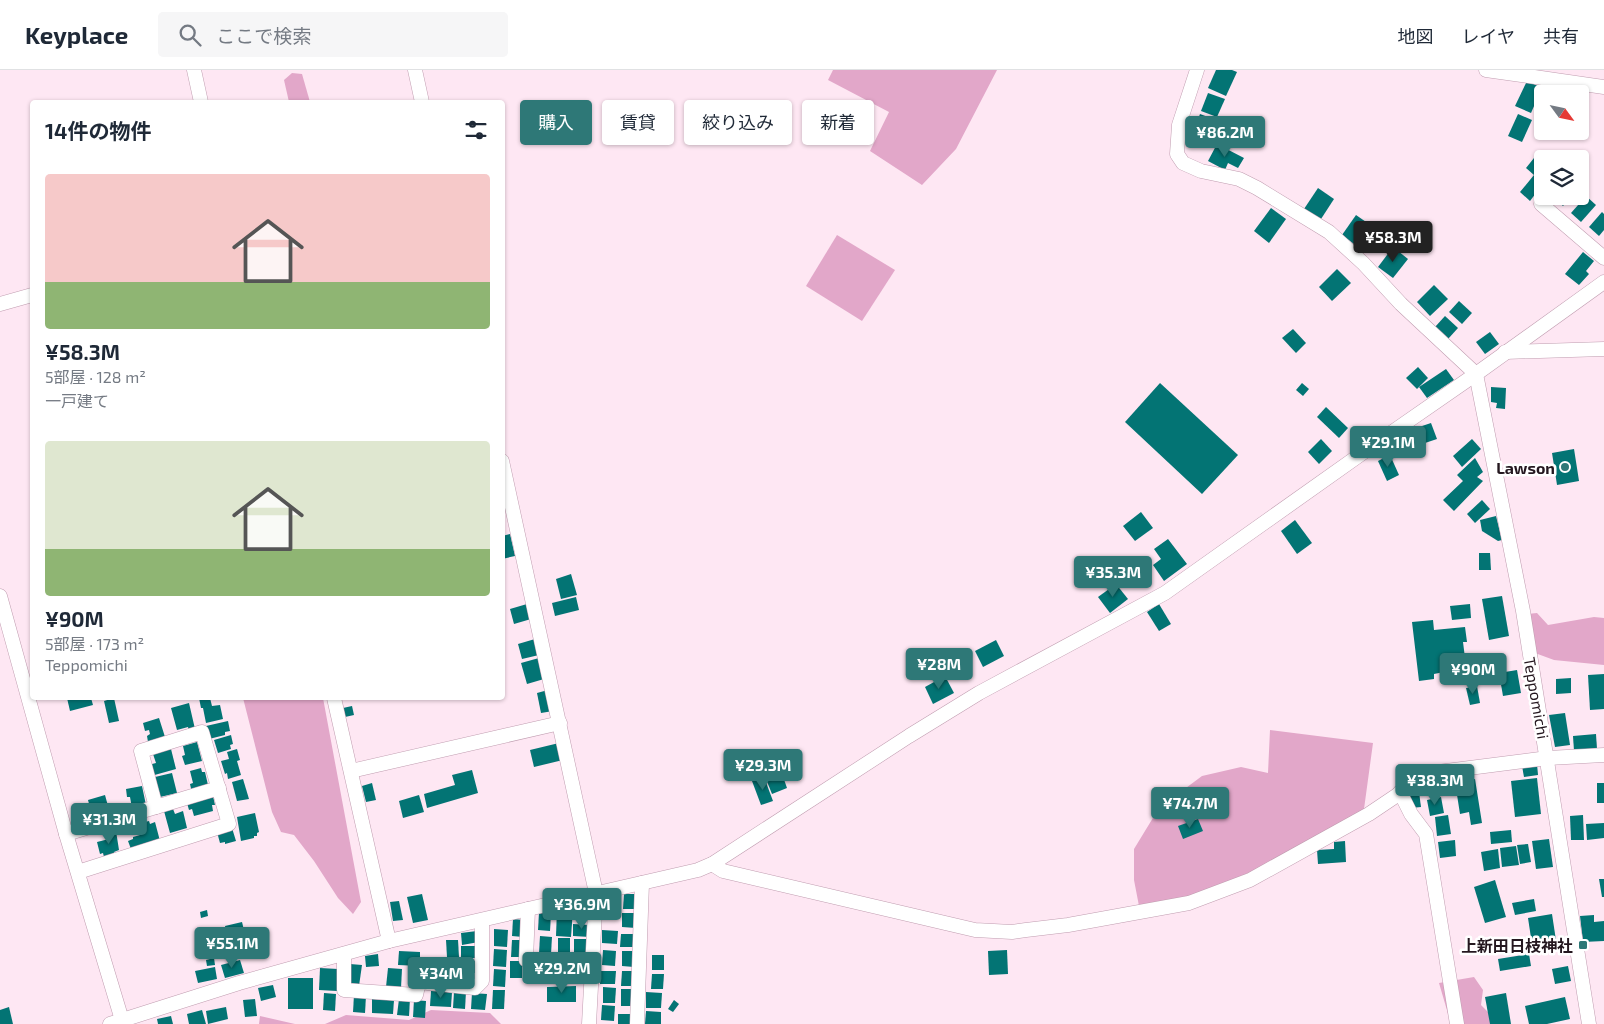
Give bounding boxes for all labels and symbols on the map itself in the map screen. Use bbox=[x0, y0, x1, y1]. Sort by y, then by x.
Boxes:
north arrow bbox=[1534, 85, 1589, 140]
pin: ¥86.2M bbox=[1184, 116, 1266, 158]
pin: ¥58.3M bbox=[1352, 220, 1434, 263]
pin: ¥29.1M bbox=[1347, 426, 1429, 468]
place label: Lawson bbox=[1496, 458, 1555, 477]
marker: Lawson bbox=[1559, 461, 1571, 473]
pin: ¥35.3M bbox=[1072, 556, 1154, 598]
pin: ¥28M bbox=[909, 648, 969, 690]
pin: ¥90M bbox=[1443, 652, 1503, 695]
street label: Teppomichi bbox=[1520, 656, 1554, 740]
pin: ¥29.3M bbox=[722, 748, 804, 791]
pin: ¥38.3M bbox=[1394, 764, 1476, 806]
pin: ¥74.7M bbox=[1149, 786, 1231, 829]
pin: ¥31.3M bbox=[68, 802, 150, 845]
pin: ¥36.9M bbox=[541, 888, 623, 930]
pin: ¥55.1M bbox=[191, 926, 273, 969]
place label: 上新田日枝神社 bbox=[1461, 936, 1573, 955]
marker: 上新田日枝神社 bbox=[1577, 939, 1589, 951]
pin: ¥29.2M bbox=[521, 952, 603, 994]
pin: ¥34M bbox=[411, 956, 471, 999]

